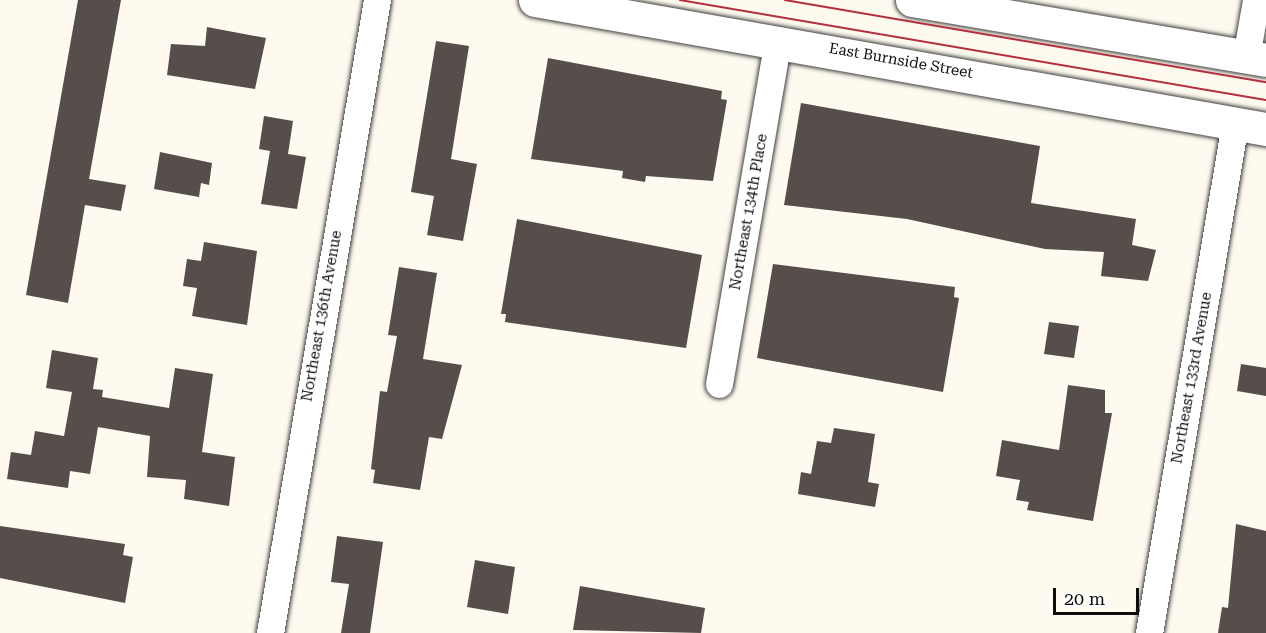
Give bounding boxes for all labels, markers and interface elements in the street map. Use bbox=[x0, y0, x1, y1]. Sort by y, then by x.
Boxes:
street label: East Burnside Street bbox=[828, 39, 974, 83]
street label: Northeast 134th Place bbox=[726, 132, 772, 292]
street label: Northeast 136th Avenue bbox=[298, 229, 346, 403]
street label: Northeast 133rd Avenue bbox=[1168, 291, 1216, 465]
scale bar bbox=[1056, 576, 1142, 614]
text: 20 m bbox=[1064, 588, 1105, 609]

